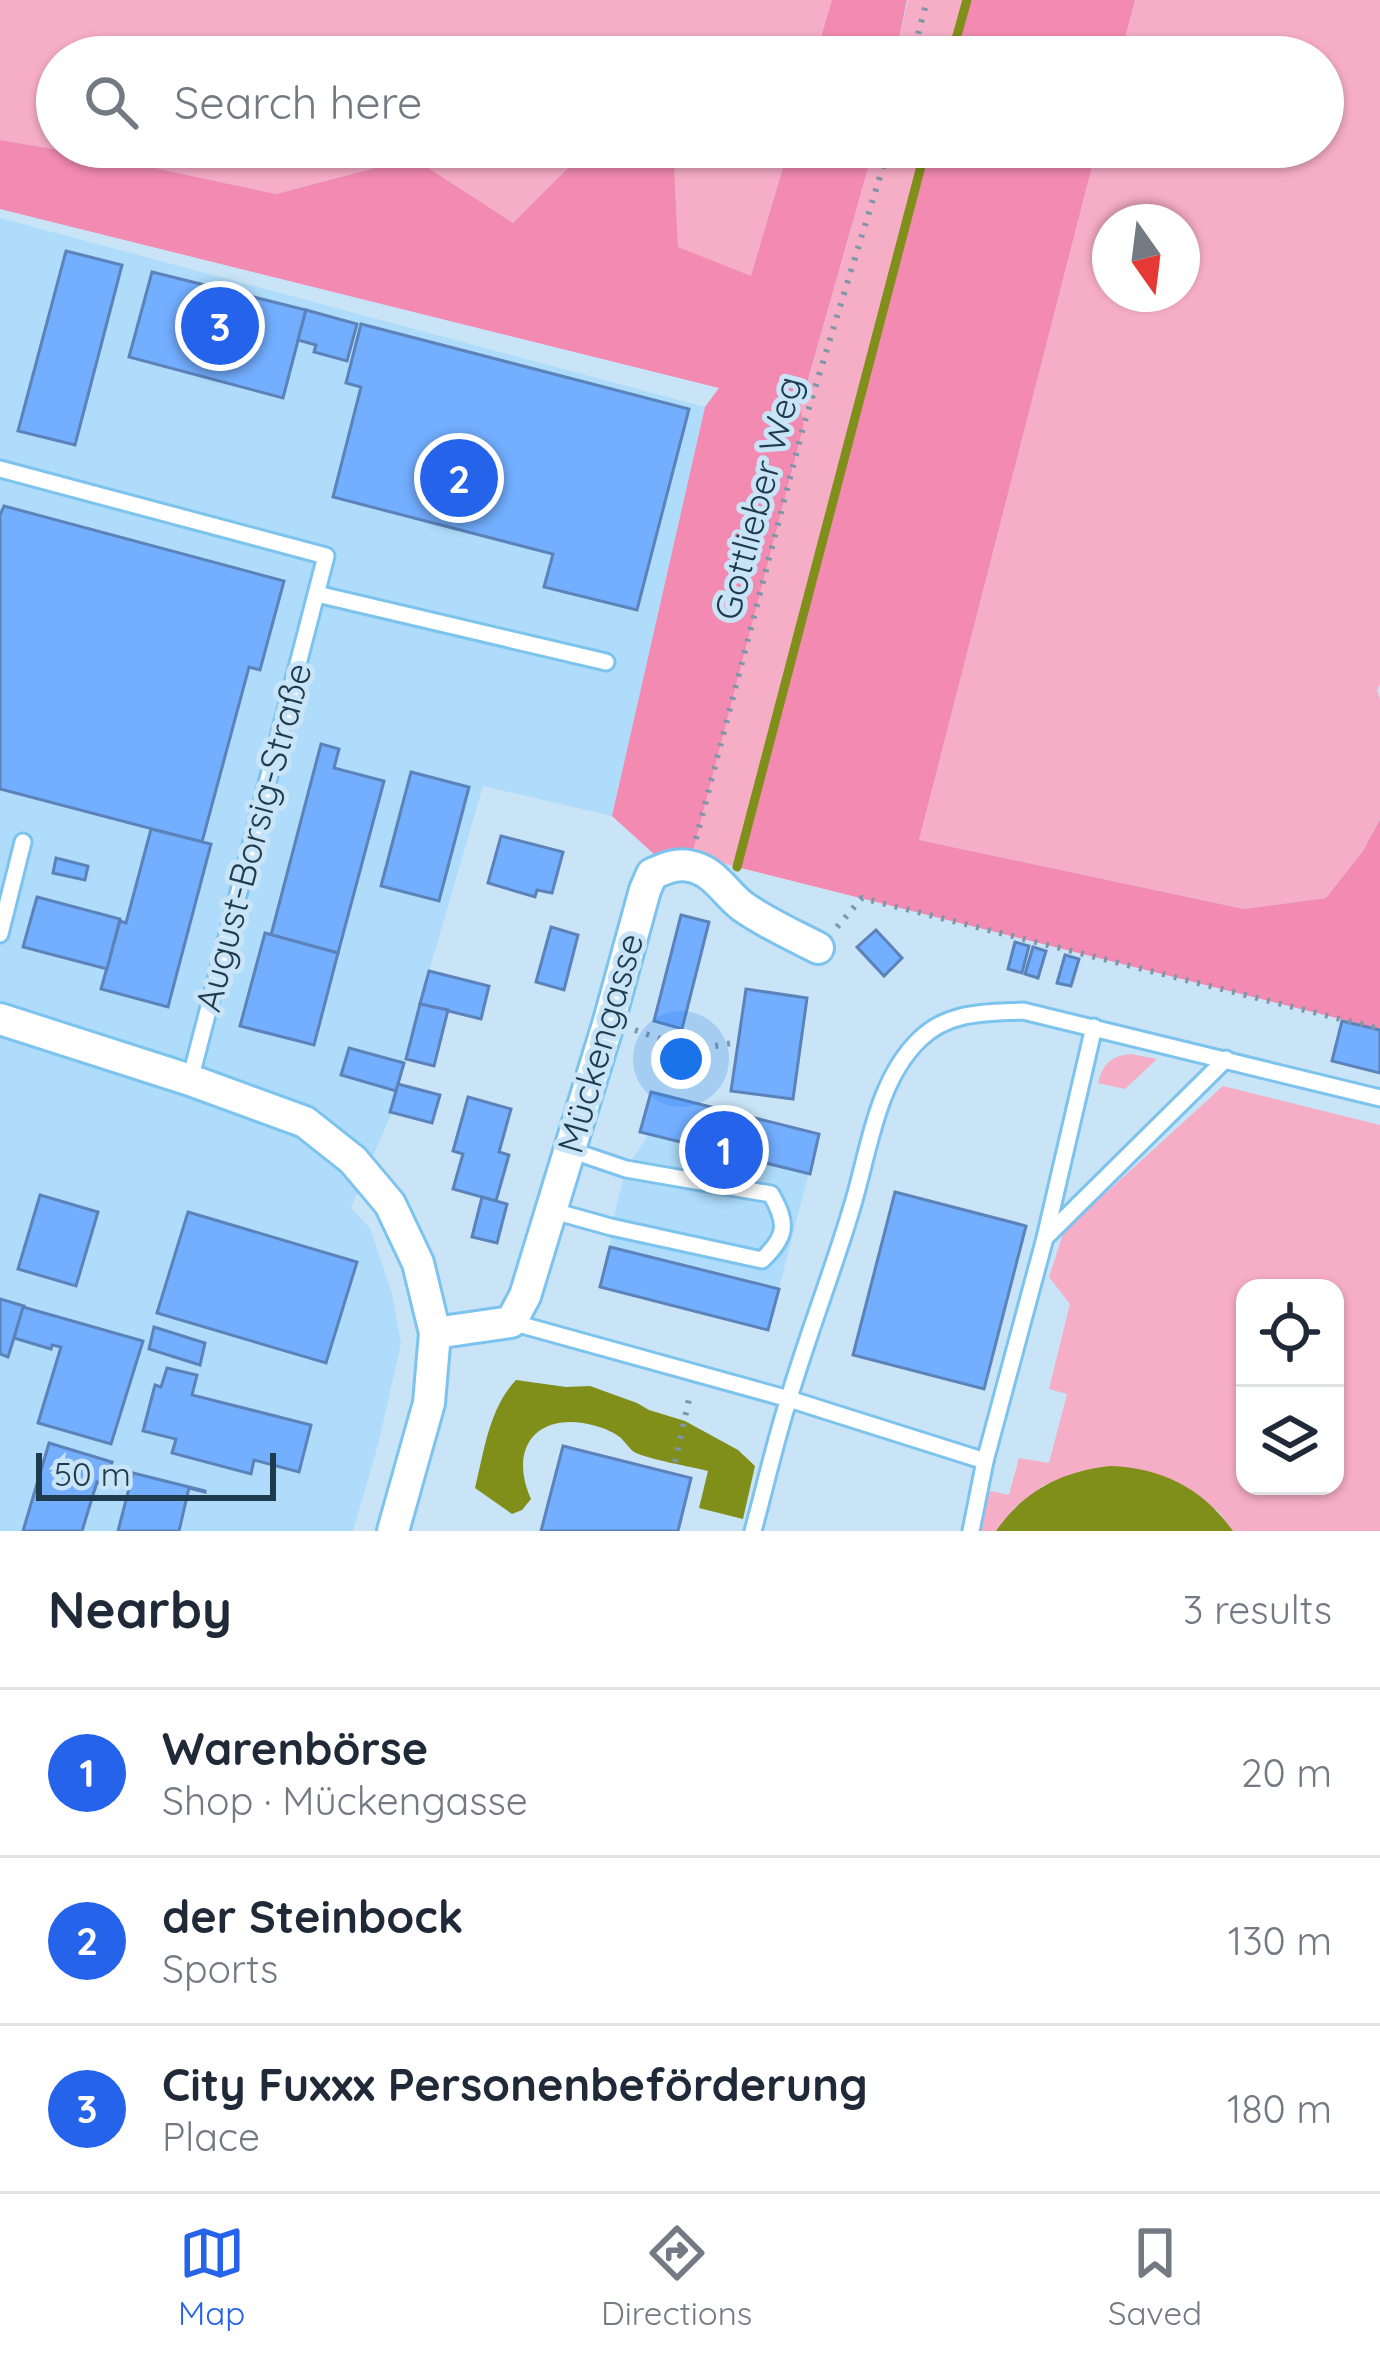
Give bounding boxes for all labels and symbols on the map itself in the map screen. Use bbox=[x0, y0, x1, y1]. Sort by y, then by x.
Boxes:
north arrow bbox=[1092, 204, 1200, 312]
pin: 3 bbox=[181, 281, 259, 371]
street label: Gottlieber Weg bbox=[703, 371, 812, 625]
pin: 2 bbox=[420, 433, 498, 523]
street label: August-Borsig-Straße bbox=[184, 658, 321, 1016]
street label: Mückengasse bbox=[547, 928, 652, 1158]
your location bbox=[651, 1029, 711, 1089]
pin: 1 bbox=[685, 1105, 763, 1195]
scale bar bbox=[36, 1447, 276, 1500]

